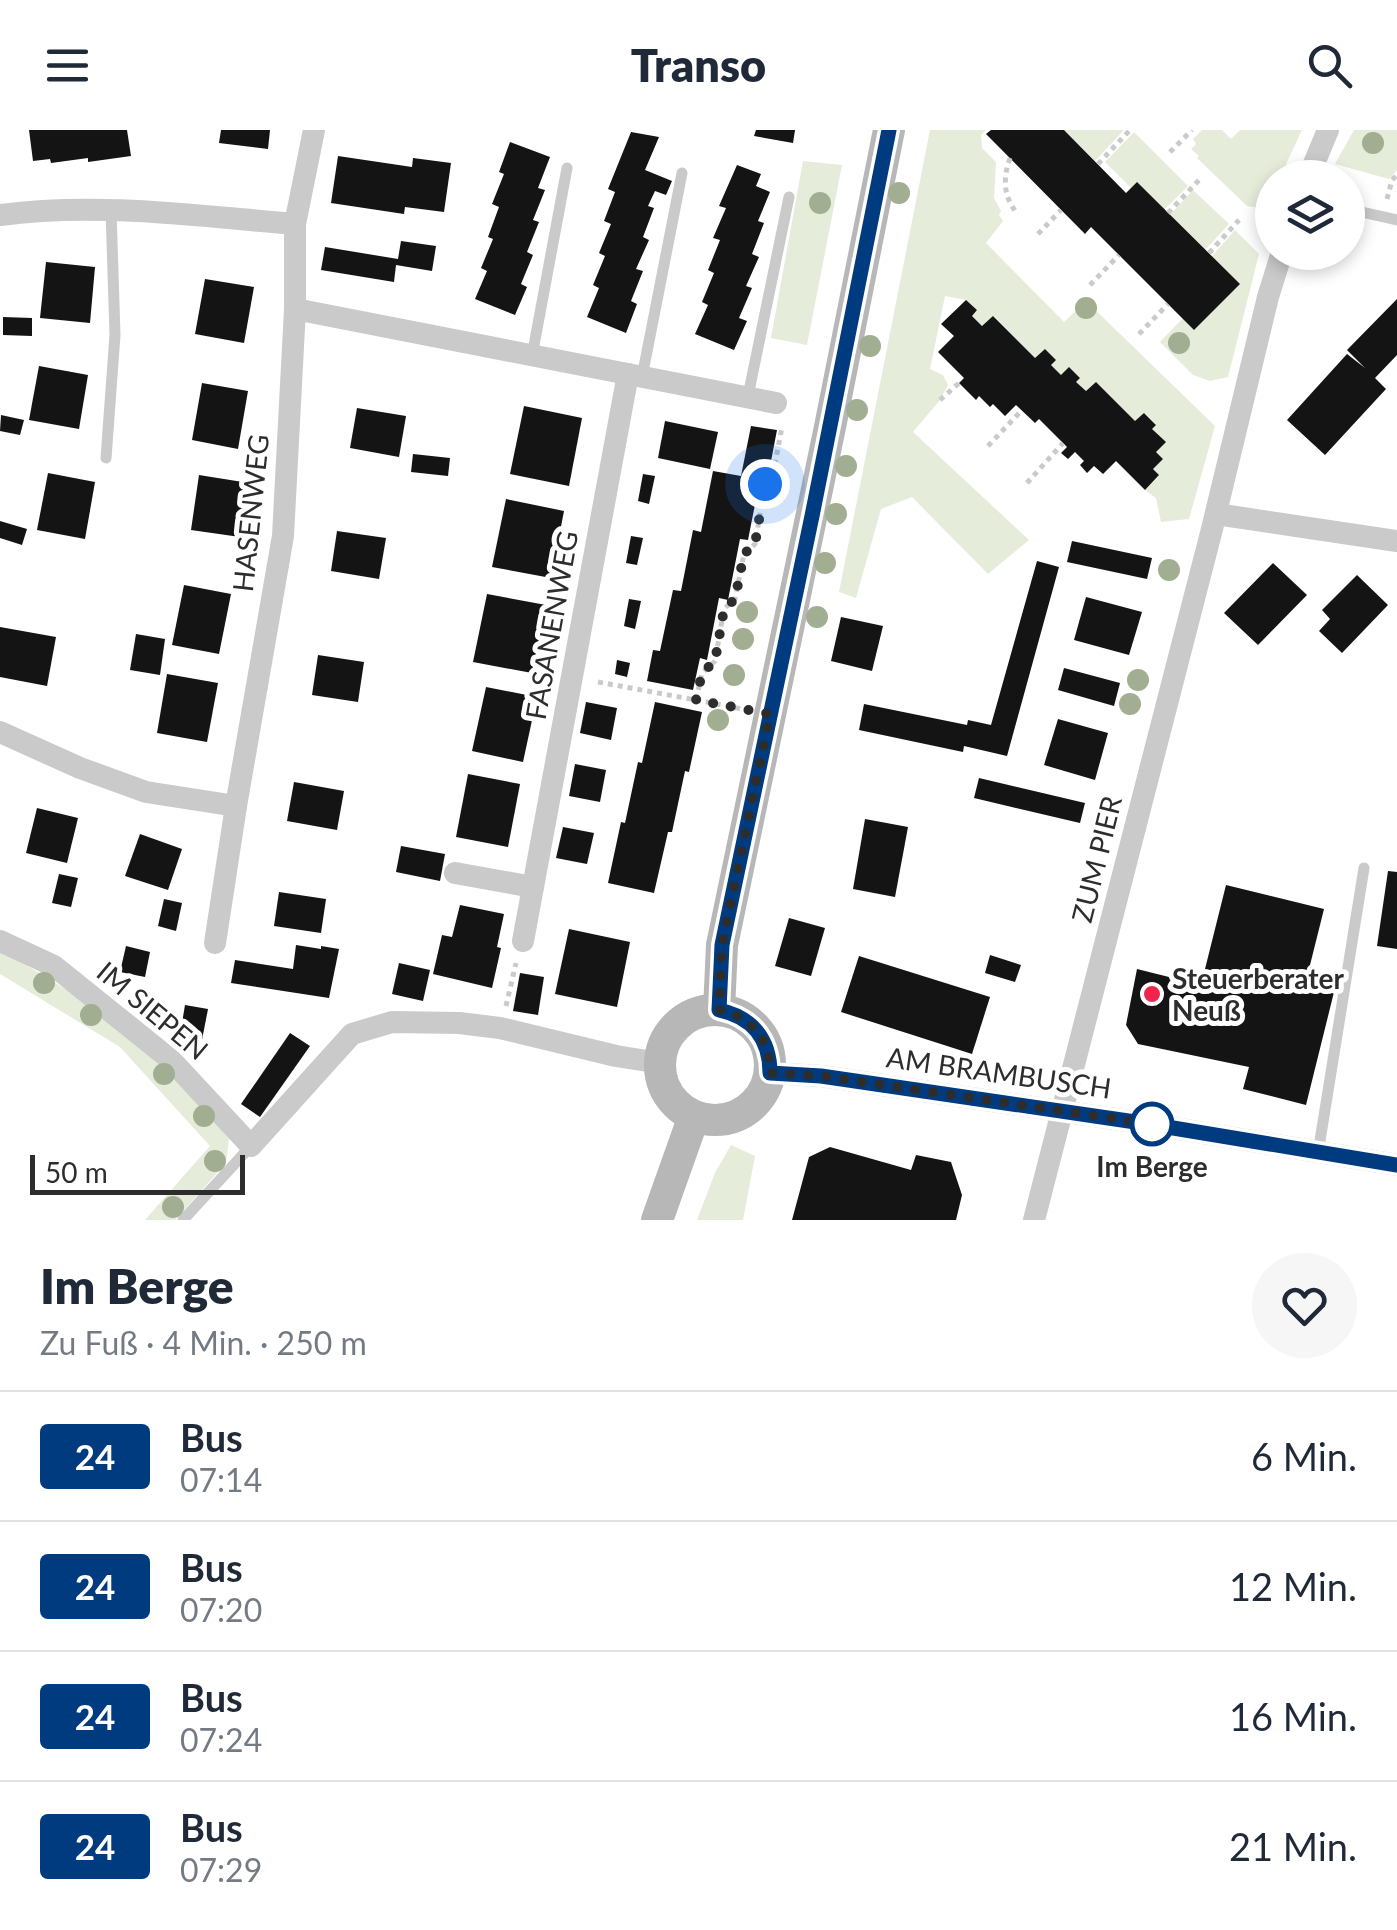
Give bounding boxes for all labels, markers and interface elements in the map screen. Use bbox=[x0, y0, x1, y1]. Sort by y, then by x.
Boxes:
icon: menu bbox=[40, 38, 95, 93]
text: Transo bbox=[631, 38, 766, 92]
icon: search bbox=[1302, 38, 1357, 93]
map controls bbox=[1255, 160, 1365, 270]
button: layers bbox=[1255, 160, 1365, 270]
street label: HASENWEG bbox=[225, 433, 275, 593]
your location bbox=[740, 459, 790, 509]
street label: FASANENWEG bbox=[518, 528, 584, 722]
street label: ZUM PIER bbox=[1064, 792, 1128, 926]
street label: IM SIEPEN bbox=[91, 954, 215, 1066]
place label: Steuerberater Neuß bbox=[1172, 961, 1345, 1027]
marker: Steuerberater Neuß bbox=[1141, 983, 1163, 1005]
street label: AM BRAMBUSCH bbox=[884, 1039, 1114, 1105]
marker: Im Berge bbox=[1131, 1103, 1173, 1145]
place label: Im Berge bbox=[1096, 1149, 1208, 1183]
scale bar bbox=[30, 1150, 245, 1194]
text: 50 m bbox=[45, 1155, 108, 1189]
button: heart bbox=[1252, 1253, 1357, 1358]
text: Im Berge bbox=[40, 1257, 234, 1314]
text: Zu Fuß · 4 Min. · 250 m bbox=[40, 1323, 367, 1362]
text: Bus bbox=[180, 1414, 243, 1460]
text: 6 Min. bbox=[1251, 1433, 1357, 1479]
text: 24 bbox=[75, 1435, 115, 1477]
text: 07:14 bbox=[180, 1460, 262, 1499]
text: Bus bbox=[180, 1544, 243, 1590]
text: 12 Min. bbox=[1229, 1563, 1357, 1609]
text: 24 bbox=[75, 1565, 115, 1607]
text: 07:20 bbox=[180, 1590, 262, 1629]
text: Bus bbox=[180, 1674, 243, 1720]
text: 16 Min. bbox=[1229, 1693, 1357, 1739]
text: 24 bbox=[75, 1695, 115, 1737]
text: 07:24 bbox=[180, 1720, 262, 1759]
text: Bus bbox=[180, 1804, 243, 1850]
text: 21 Min. bbox=[1229, 1823, 1357, 1869]
text: 24 bbox=[75, 1825, 115, 1867]
text: 07:29 bbox=[180, 1850, 262, 1889]

